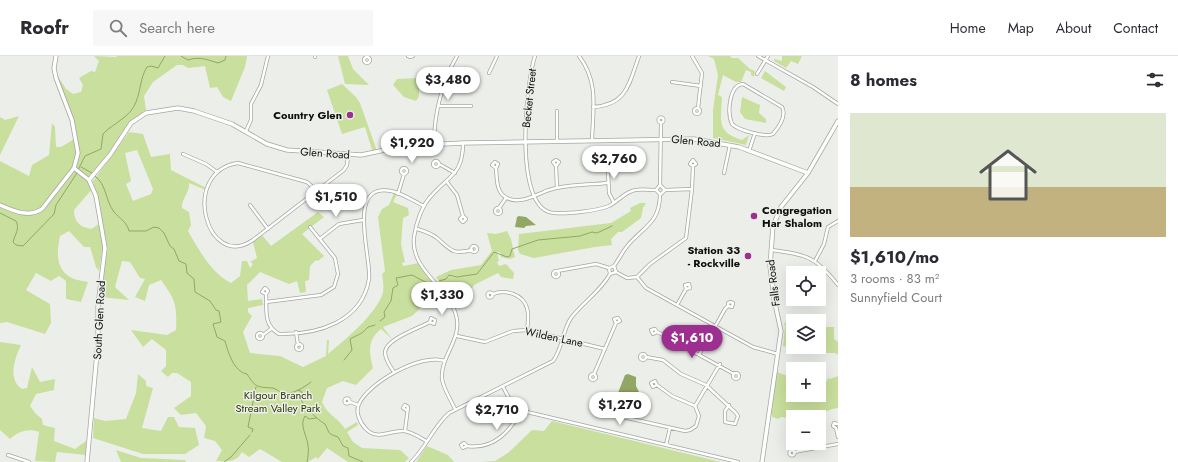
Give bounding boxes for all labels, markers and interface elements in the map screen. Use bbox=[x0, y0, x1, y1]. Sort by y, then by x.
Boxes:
search box bbox=[93, 10, 373, 46]
text: Roofr bbox=[20, 14, 69, 41]
icon: search bbox=[107, 17, 129, 39]
text: Search here bbox=[139, 17, 215, 39]
text: Home bbox=[950, 18, 986, 38]
text: Map bbox=[1008, 18, 1034, 38]
text: About bbox=[1056, 18, 1091, 38]
text: Contact bbox=[1113, 18, 1158, 38]
pin: $3,480 bbox=[415, 67, 481, 101]
street label: Becket Street bbox=[518, 67, 540, 128]
text: 8 homes bbox=[850, 68, 917, 92]
icon: filters bbox=[1144, 69, 1166, 91]
text: $3,480 bbox=[425, 70, 471, 89]
place label: Country Glen bbox=[273, 107, 342, 123]
marker: Country Glen bbox=[345, 110, 355, 120]
pin: $1,920 bbox=[379, 130, 445, 164]
street label: Glen Road bbox=[671, 131, 721, 151]
text: $1,920 bbox=[390, 133, 434, 152]
icon: home bbox=[972, 139, 1044, 211]
street label: Glen Road bbox=[300, 143, 350, 163]
pin: $2,760 bbox=[581, 146, 647, 180]
text: $2,760 bbox=[591, 149, 637, 168]
pin: $1,510 bbox=[303, 184, 369, 218]
text: $1,510 bbox=[315, 187, 357, 206]
place label: Congregation Har Shalom bbox=[762, 202, 832, 231]
marker: Congregation Har Shalom bbox=[749, 211, 759, 221]
place label: Station 33 - Rockville bbox=[687, 242, 740, 271]
text: $1,610/mo bbox=[850, 245, 939, 269]
marker: Station 33 - Rockville bbox=[743, 251, 753, 261]
street label: Falls Road bbox=[762, 259, 784, 307]
map controls bbox=[786, 266, 826, 450]
button: locate bbox=[786, 266, 826, 306]
text: 3 rooms · 83 m² bbox=[850, 269, 939, 288]
street label: South Glen Road bbox=[89, 280, 109, 360]
pin: $1,330 bbox=[409, 282, 475, 316]
text: $1,330 bbox=[420, 285, 464, 304]
text: Sunnyfield Court bbox=[850, 288, 942, 307]
button: layers bbox=[786, 314, 826, 354]
street label: Wilden Lane bbox=[523, 323, 585, 351]
pin: $1,610 bbox=[659, 325, 725, 359]
text: $1,610 bbox=[671, 328, 713, 347]
button: + bbox=[786, 362, 826, 402]
park label: Kilgour Branch Stream Valley Park bbox=[236, 387, 321, 416]
pin: $1,270 bbox=[587, 392, 653, 426]
text: $1,270 bbox=[598, 395, 642, 414]
pin: $2,710 bbox=[464, 397, 530, 431]
text: $2,710 bbox=[475, 400, 519, 419]
button: − bbox=[786, 410, 826, 450]

